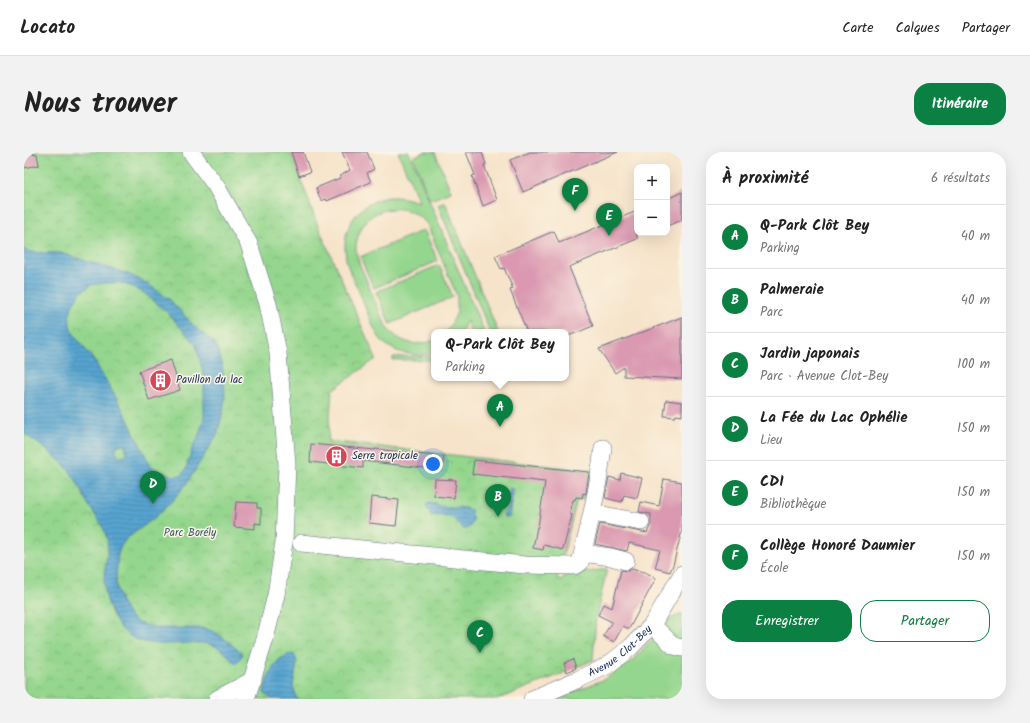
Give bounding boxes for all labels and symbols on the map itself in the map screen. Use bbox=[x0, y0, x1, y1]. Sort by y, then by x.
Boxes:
pin: F bbox=[562, 178, 588, 211]
pin: E bbox=[596, 203, 622, 236]
building icon: Pavillon du lac bbox=[147, 367, 173, 393]
place label: Pavillon du lac bbox=[176, 371, 243, 389]
pin: A bbox=[487, 394, 513, 427]
building icon: Serre tropicale bbox=[324, 443, 350, 469]
place label: Serre tropicale bbox=[352, 447, 418, 465]
your location bbox=[423, 454, 443, 474]
pin: D bbox=[140, 471, 166, 504]
pin: B bbox=[485, 484, 511, 517]
park label: Parc Borély bbox=[164, 524, 217, 542]
pin: C bbox=[467, 620, 493, 653]
street label: Avenue Clot-Bey bbox=[585, 620, 657, 682]

